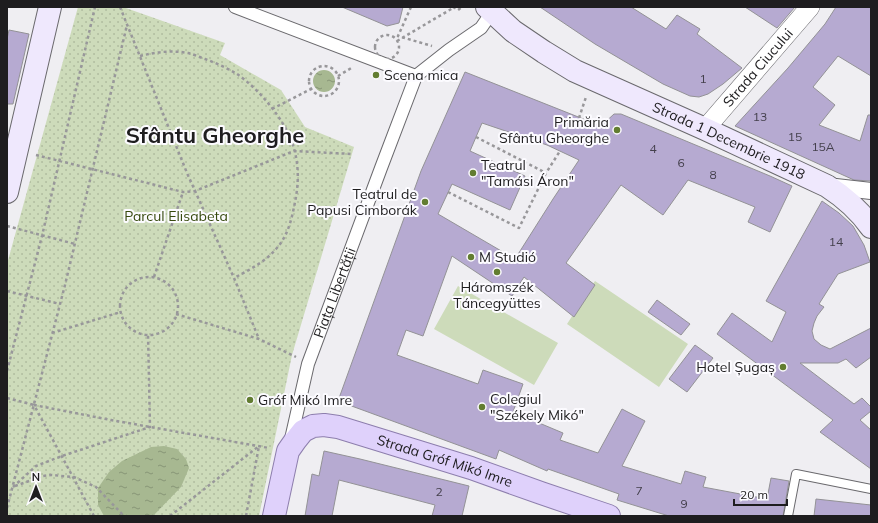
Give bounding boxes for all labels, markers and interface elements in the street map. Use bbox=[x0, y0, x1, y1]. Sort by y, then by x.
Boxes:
street label: Strada Ciucului bbox=[719, 24, 797, 111]
place label: Scena mica bbox=[384, 66, 458, 84]
marker: Scena mica bbox=[371, 70, 381, 80]
house number: 1 bbox=[699, 71, 707, 86]
street label: Strada 1 Decembrie 1918 bbox=[650, 100, 808, 182]
house number: 13 bbox=[753, 109, 767, 124]
place label: Primăria Sfântu Gheorghe bbox=[499, 113, 609, 147]
district label: Sfântu Gheorghe bbox=[126, 121, 304, 149]
marker: Primăria Sfântu Gheorghe bbox=[612, 125, 622, 135]
house number: 15 bbox=[788, 129, 802, 144]
house number: 15A bbox=[811, 139, 835, 154]
house number: 4 bbox=[649, 141, 657, 156]
house number: 6 bbox=[677, 155, 685, 170]
place label: Teatrul "Tamási Áron" bbox=[481, 156, 574, 190]
house number: 8 bbox=[709, 167, 717, 181]
marker: Teatrul "Tamási Áron" bbox=[468, 168, 478, 178]
place label: Teatrul de Papusi Cimborák bbox=[307, 185, 418, 219]
marker: Teatrul de Papusi Cimborák bbox=[420, 197, 430, 207]
park label: Parcul Elisabeta bbox=[124, 207, 228, 225]
house number: 14 bbox=[829, 234, 843, 249]
street label: Piața Libertății bbox=[310, 245, 360, 340]
place label: M Studió bbox=[479, 248, 536, 266]
marker: M Studió bbox=[466, 252, 476, 262]
marker: Háromszék Táncegyüttes bbox=[492, 267, 502, 277]
place label: Háromszék Táncegyüttes bbox=[453, 278, 541, 312]
place label: Hotel Șugaș bbox=[696, 358, 775, 376]
marker: Hotel Șugaș bbox=[778, 362, 788, 372]
place label: Colegiul "Székely Mikó" bbox=[490, 390, 584, 424]
place label: Gróf Mikó Imre bbox=[258, 391, 352, 409]
marker: Gróf Mikó Imre bbox=[245, 395, 255, 405]
marker: Colegiul "Székely Mikó" bbox=[477, 402, 487, 412]
street label: Strada Gróf Mikó Imre bbox=[375, 431, 515, 491]
north arrow bbox=[16, 467, 56, 507]
text: N bbox=[32, 470, 40, 484]
scale bar bbox=[734, 481, 787, 507]
house number: 7 bbox=[635, 483, 643, 498]
house number: 2 bbox=[435, 484, 443, 499]
text: 20 m bbox=[740, 487, 768, 502]
house number: 9 bbox=[680, 496, 688, 511]

